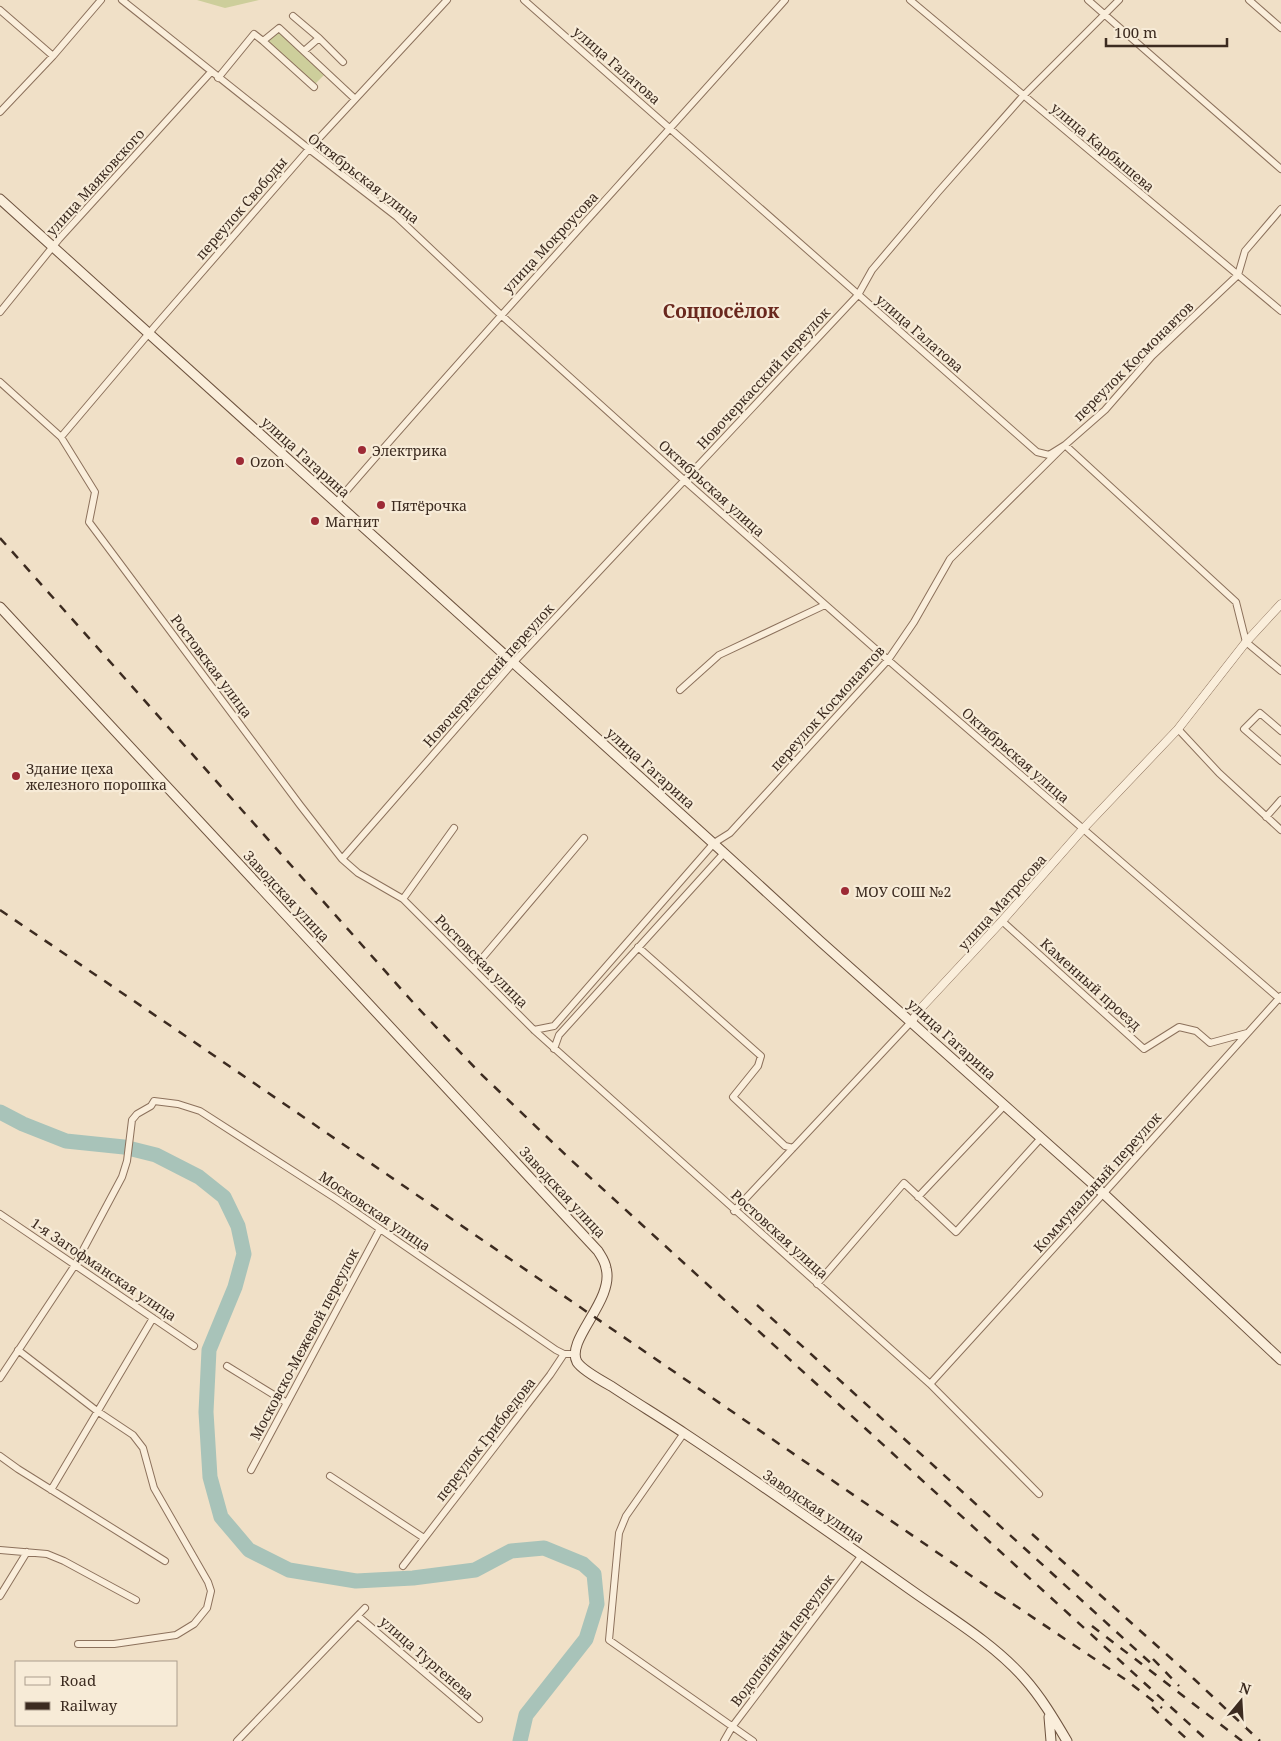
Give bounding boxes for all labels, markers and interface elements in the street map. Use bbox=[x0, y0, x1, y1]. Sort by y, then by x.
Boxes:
scale bar bbox=[1106, 15, 1227, 47]
street label: улица Галатова bbox=[569, 22, 665, 108]
text: 100 m bbox=[1114, 22, 1157, 42]
street label: улица Карбышева bbox=[1047, 98, 1159, 196]
street label: улица Маяковского bbox=[42, 124, 148, 240]
street label: Октябрьская улица bbox=[304, 128, 424, 228]
street label: переулок Свободы bbox=[191, 153, 291, 263]
street label: улица Мокроусова bbox=[498, 187, 602, 297]
street label: улица Галатова bbox=[872, 290, 968, 376]
street label: переулок Космонавтов bbox=[1069, 297, 1197, 425]
district label: Соцпосёлок bbox=[663, 298, 780, 324]
street label: Новочеркасский переулок bbox=[692, 303, 834, 453]
street label: улица Гагарина bbox=[258, 412, 354, 502]
street label: Октябрьская улица bbox=[655, 435, 769, 541]
place label: Электрика bbox=[372, 441, 447, 460]
marker: Электрика bbox=[356, 444, 368, 456]
place label: Ozon bbox=[250, 452, 285, 471]
marker: Ozon bbox=[234, 455, 246, 467]
place label: Пятёрочка bbox=[391, 496, 467, 515]
marker: Пятёрочка bbox=[375, 499, 387, 511]
place label: Магнит bbox=[325, 512, 380, 531]
marker: Магнит bbox=[309, 515, 321, 527]
street label: Новочеркасский переулок bbox=[418, 599, 558, 751]
street label: Ростовская улица bbox=[167, 610, 257, 722]
street label: переулок Космонавтов bbox=[766, 641, 889, 775]
street label: Октябрьская улица bbox=[958, 703, 1074, 807]
street label: улица Гагарина bbox=[603, 723, 699, 813]
place label: Здание цеха железного порошка bbox=[26, 759, 167, 794]
marker: Здание цеха железного порошка bbox=[10, 770, 22, 782]
street label: Заводская улица bbox=[240, 846, 334, 946]
street label: улица Матросова bbox=[954, 850, 1050, 954]
place label: МОУ СОШ №2 bbox=[855, 882, 951, 901]
marker: МОУ СОШ №2 bbox=[839, 885, 851, 897]
street label: Ростовская улица bbox=[431, 910, 533, 1012]
street label: Каменный проезд bbox=[1037, 934, 1146, 1035]
street label: улица Гагарина bbox=[904, 994, 1000, 1084]
street label: Коммунальный переулок bbox=[1029, 1107, 1166, 1256]
street label: Заводская улица bbox=[516, 1142, 610, 1242]
street label: Московская улица bbox=[316, 1167, 434, 1255]
street label: Ростовская улица bbox=[727, 1185, 833, 1283]
street label: 1-я Загофманская улица bbox=[27, 1213, 181, 1325]
street label: Московско-Межевой переулок bbox=[245, 1244, 363, 1443]
street label: переулок Грибоедова bbox=[431, 1373, 539, 1505]
street label: Заводская улица bbox=[759, 1465, 869, 1547]
street label: Водопойный переулок bbox=[726, 1570, 838, 1710]
street label: улица Тургенева bbox=[376, 1612, 478, 1704]
legend bbox=[15, 1661, 178, 1726]
text: Road bbox=[60, 1670, 96, 1690]
north arrow bbox=[1216, 1676, 1266, 1726]
text: N bbox=[1237, 1677, 1253, 1699]
text: Railway bbox=[60, 1695, 118, 1715]

